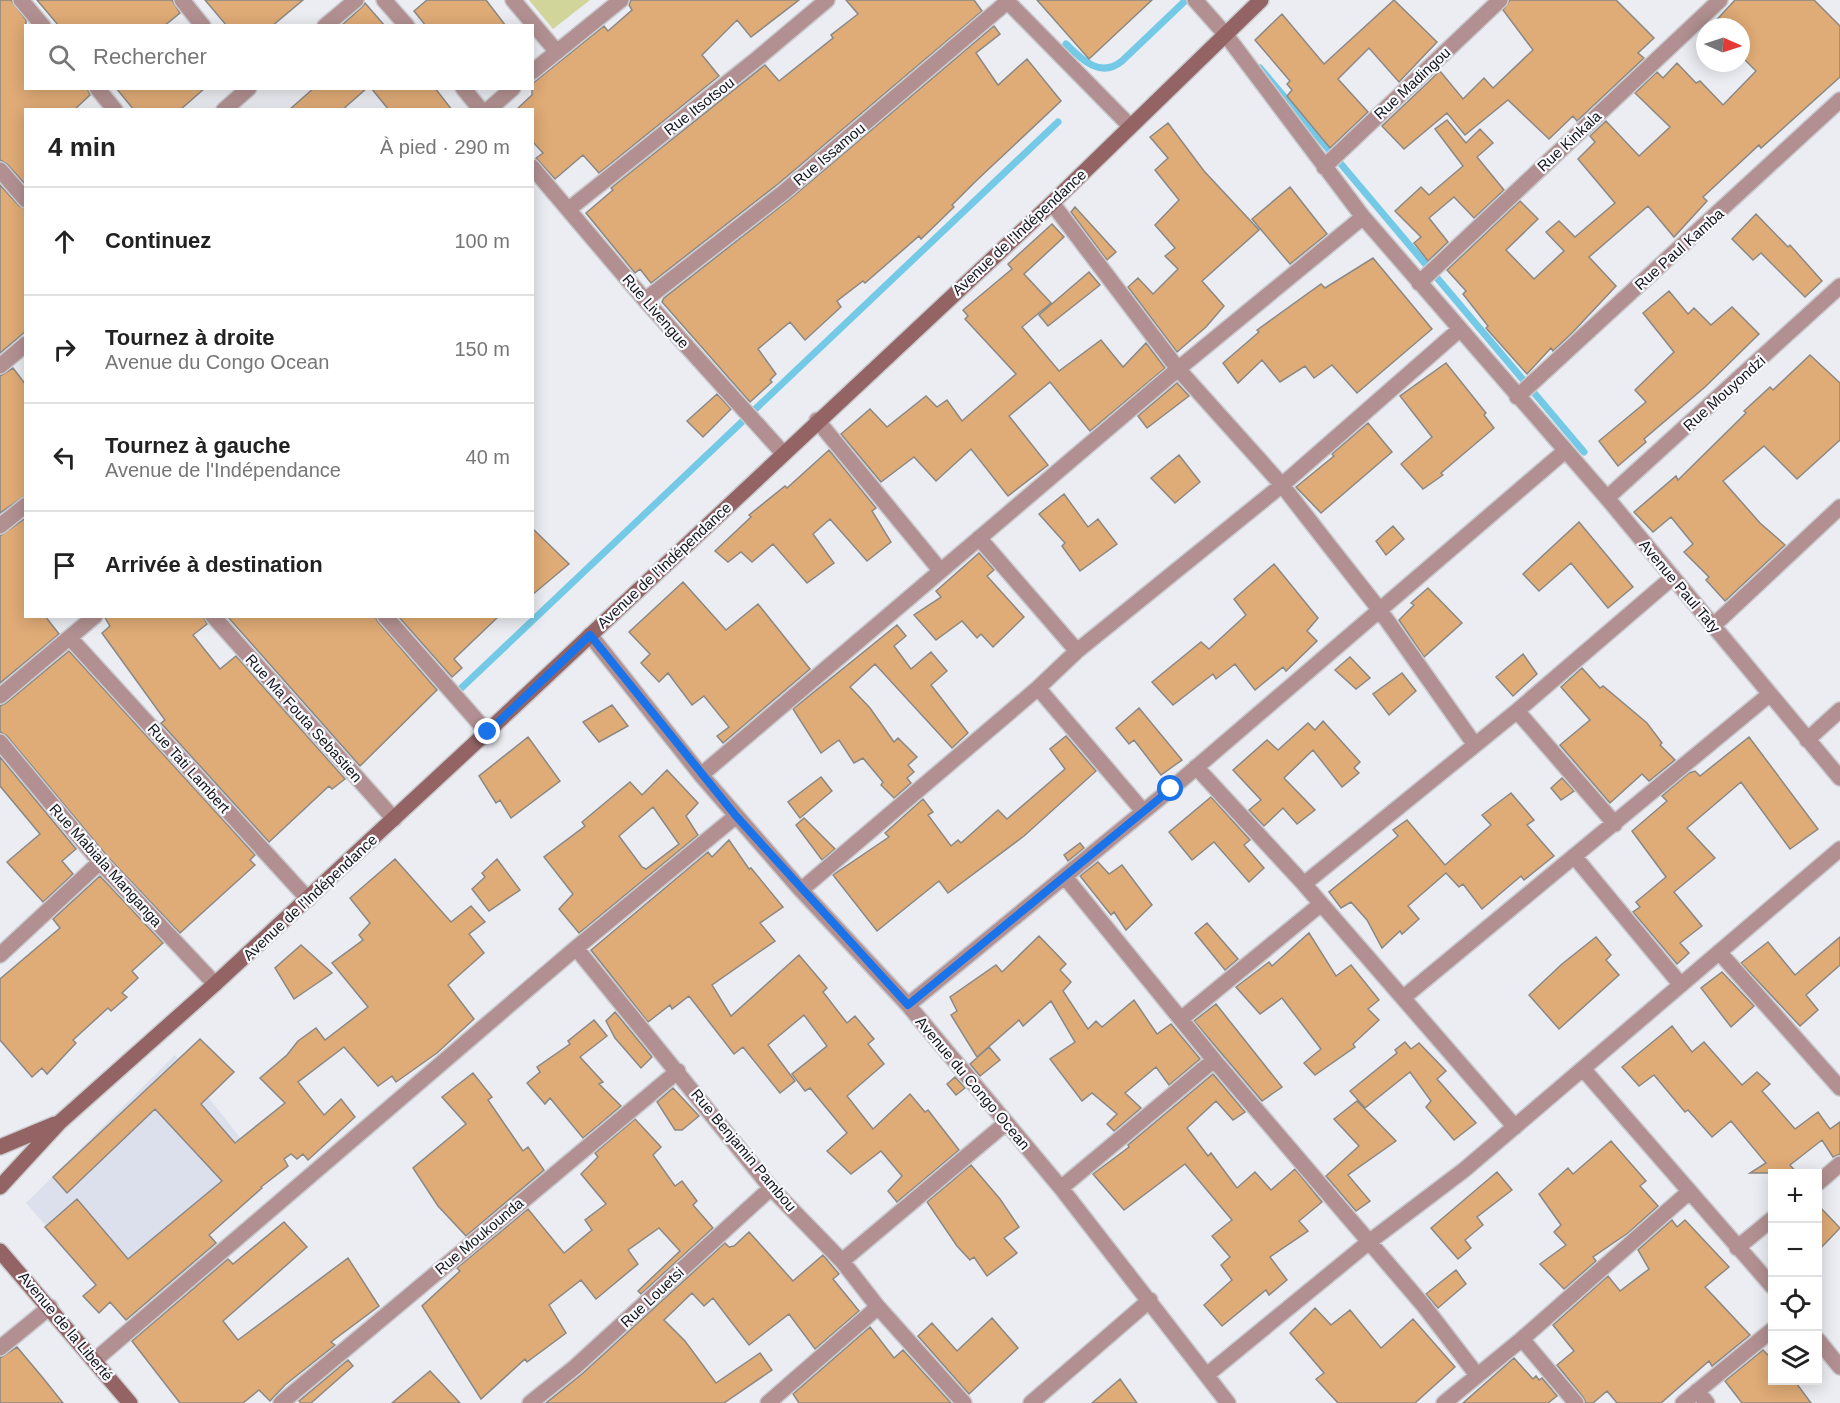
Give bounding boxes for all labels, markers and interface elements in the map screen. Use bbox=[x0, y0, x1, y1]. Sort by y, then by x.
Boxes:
north arrow bbox=[1696, 18, 1750, 72]
search box bbox=[24, 24, 534, 90]
icon: search bbox=[45, 41, 78, 74]
text: Rechercher bbox=[93, 44, 207, 69]
street label: Rue Madingou bbox=[1371, 44, 1453, 122]
street label: Rue Itsotsou bbox=[661, 73, 737, 139]
street label: Rue Kinkala bbox=[1534, 107, 1605, 175]
street label: Rue Issamou bbox=[790, 119, 868, 189]
text: 4 min bbox=[48, 132, 116, 162]
text: À pied · 290 m bbox=[380, 136, 510, 158]
street label: Avenue de l'Indépendance bbox=[949, 165, 1089, 299]
street label: Rue Paul Kamba bbox=[1631, 204, 1727, 293]
icon: ahead bbox=[48, 225, 81, 258]
text: Continuez bbox=[105, 228, 211, 253]
text: 100 m bbox=[454, 230, 510, 252]
street label: Rue Livengue bbox=[619, 270, 693, 352]
text: Tournez à droite bbox=[105, 325, 275, 350]
icon: right bbox=[48, 333, 81, 366]
text: 150 m bbox=[454, 338, 510, 360]
text: Avenue du Congo Ocean bbox=[105, 351, 329, 373]
street label: Rue Mouyondzi bbox=[1680, 352, 1768, 434]
text: Tournez à gauche bbox=[105, 433, 290, 458]
icon: left bbox=[48, 441, 81, 474]
text: 40 m bbox=[466, 446, 510, 468]
text: Avenue de l'Indépendance bbox=[105, 459, 341, 481]
street label: Avenue de l'Indépendance bbox=[594, 498, 734, 632]
street label: Avenue Paul Taty bbox=[1636, 536, 1724, 636]
icon: arrive bbox=[48, 549, 81, 582]
text: Arrivée à destination bbox=[105, 552, 323, 577]
street label: Rue Ma Fouta Sebastien bbox=[242, 651, 366, 785]
route end bbox=[474, 718, 500, 744]
street label: Rue Tati Lambert bbox=[145, 720, 234, 817]
route start bbox=[1157, 775, 1183, 801]
street label: Rue Mabiala Manganga bbox=[46, 800, 166, 930]
street label: Avenue de l'Indépendance bbox=[240, 830, 380, 964]
street label: Avenue du Congo Ocean bbox=[912, 1013, 1034, 1153]
street label: Rue Benjamin Pambou bbox=[688, 1085, 800, 1215]
map controls bbox=[1768, 1169, 1822, 1385]
button: + bbox=[1768, 1169, 1822, 1223]
street label: Rue Moukounda bbox=[431, 1194, 527, 1278]
button: − bbox=[1768, 1223, 1822, 1277]
street label: Rue Louetsi bbox=[617, 1263, 687, 1331]
street label: Avenue de la Liberté bbox=[15, 1268, 117, 1384]
button: locate bbox=[1768, 1277, 1822, 1331]
button: layers bbox=[1768, 1331, 1822, 1385]

